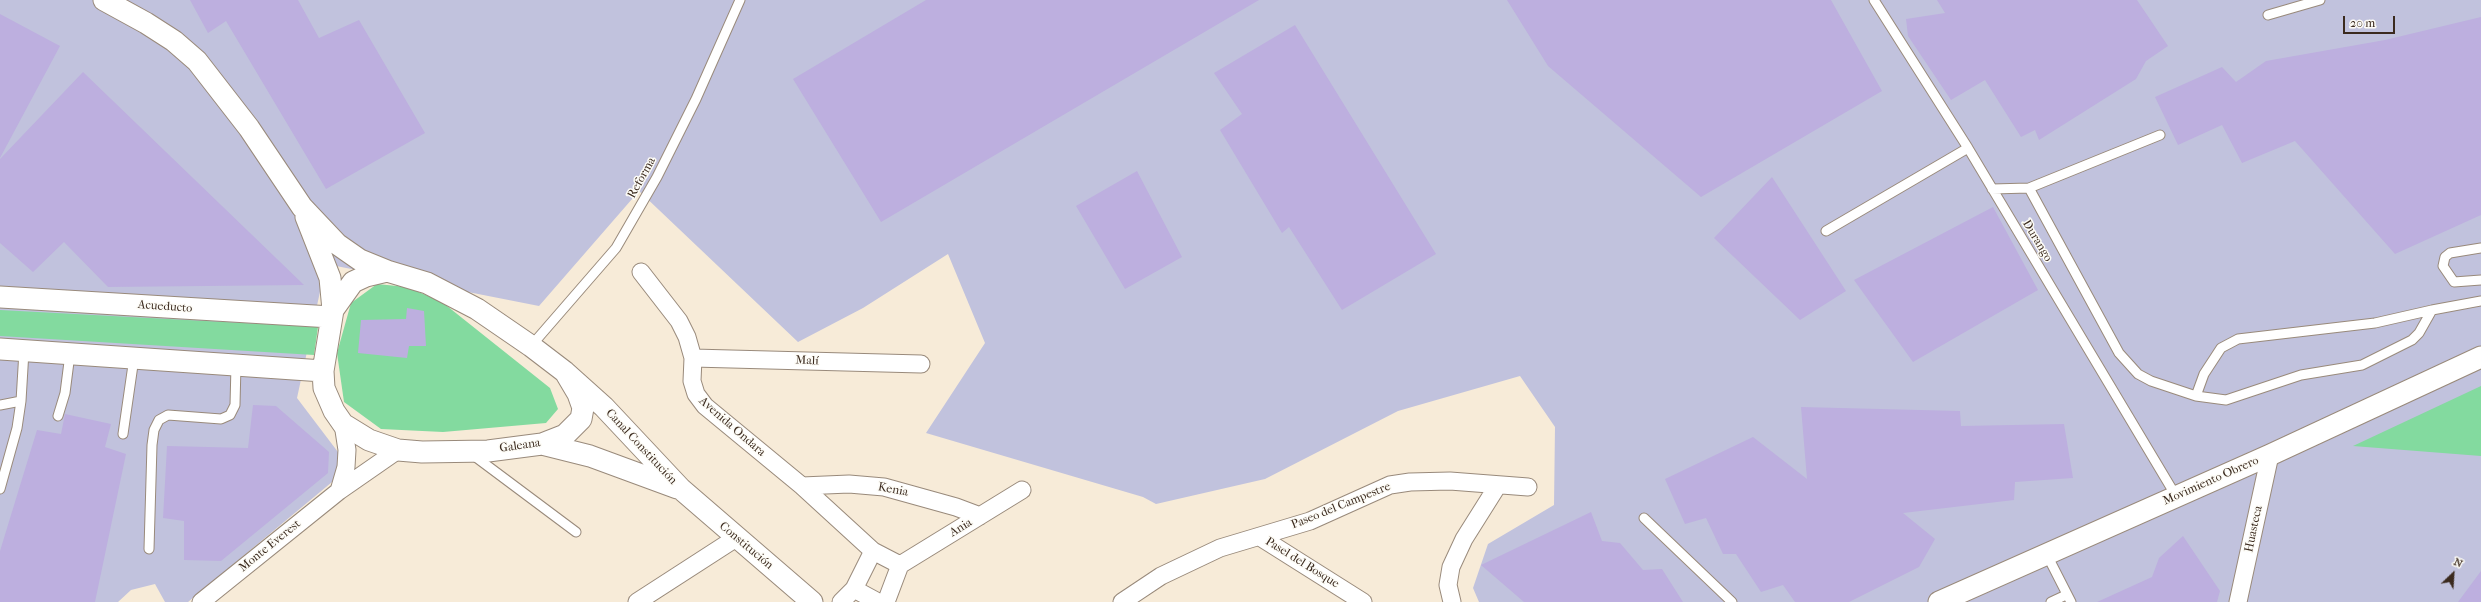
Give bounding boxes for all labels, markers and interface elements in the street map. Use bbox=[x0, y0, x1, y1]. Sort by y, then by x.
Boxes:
scale bar bbox=[2345, 8, 2397, 34]
text: 20 m bbox=[2350, 16, 2375, 30]
street label: Reforma bbox=[625, 155, 659, 201]
street label: Durango bbox=[2019, 218, 2055, 264]
street label: Acueducto bbox=[137, 298, 193, 316]
street label: Malí bbox=[795, 353, 819, 369]
street label: Avenida Ondara bbox=[696, 394, 768, 460]
street label: Canal Constitución bbox=[602, 406, 680, 488]
street label: Galeana bbox=[499, 436, 541, 456]
street label: Movimiento Obrero bbox=[2161, 453, 2261, 509]
street label: Kenia bbox=[877, 480, 909, 500]
street label: Paseo del Campestre bbox=[1289, 480, 1393, 532]
street label: Huasteca bbox=[2242, 504, 2266, 554]
street label: Ania bbox=[947, 516, 975, 540]
street label: Monte Everest bbox=[236, 517, 304, 575]
street label: Constitución bbox=[716, 519, 776, 573]
street label: Pasel del Bosque bbox=[1262, 535, 1342, 591]
north arrow bbox=[2433, 554, 2473, 594]
text: N bbox=[2452, 555, 2465, 570]

